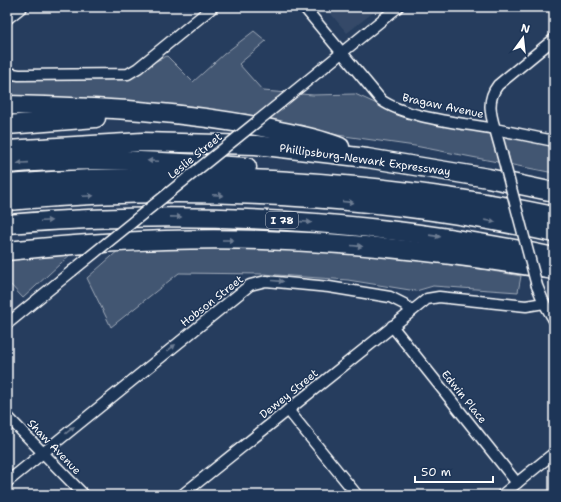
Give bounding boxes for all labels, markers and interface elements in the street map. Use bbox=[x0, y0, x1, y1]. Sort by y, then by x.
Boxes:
north arrow bbox=[503, 18, 543, 58]
text: N bbox=[519, 20, 532, 37]
street label: Bragaw Avenue bbox=[401, 90, 485, 122]
street label: Leslie Street bbox=[165, 129, 225, 182]
street label: Phillipsburg-Newark Expressway bbox=[278, 141, 452, 179]
one-way arrow bbox=[147, 157, 159, 164]
one-way arrow bbox=[17, 160, 29, 167]
one-way arrow bbox=[212, 191, 224, 198]
one-way arrow bbox=[82, 193, 95, 199]
one-way arrow bbox=[342, 199, 354, 206]
road number: I 78 bbox=[266, 212, 298, 228]
one-way arrow bbox=[170, 213, 182, 220]
one-way arrow bbox=[40, 218, 53, 224]
one-way arrow bbox=[300, 218, 312, 225]
one-way arrow bbox=[484, 218, 496, 224]
one-way arrow bbox=[429, 233, 441, 239]
one-way arrow bbox=[222, 237, 235, 243]
one-way arrow bbox=[351, 243, 363, 249]
street label: Hobson Street bbox=[178, 272, 247, 330]
one-way arrow bbox=[272, 278, 284, 285]
one-way arrow bbox=[165, 344, 176, 353]
street label: Dewey Street bbox=[257, 366, 322, 422]
street label: Edwin Place bbox=[438, 367, 490, 427]
street label: Shaw Avenue bbox=[24, 416, 84, 478]
one-way arrow bbox=[64, 426, 75, 435]
scale bar bbox=[415, 458, 493, 484]
text: 50 m bbox=[421, 464, 451, 480]

